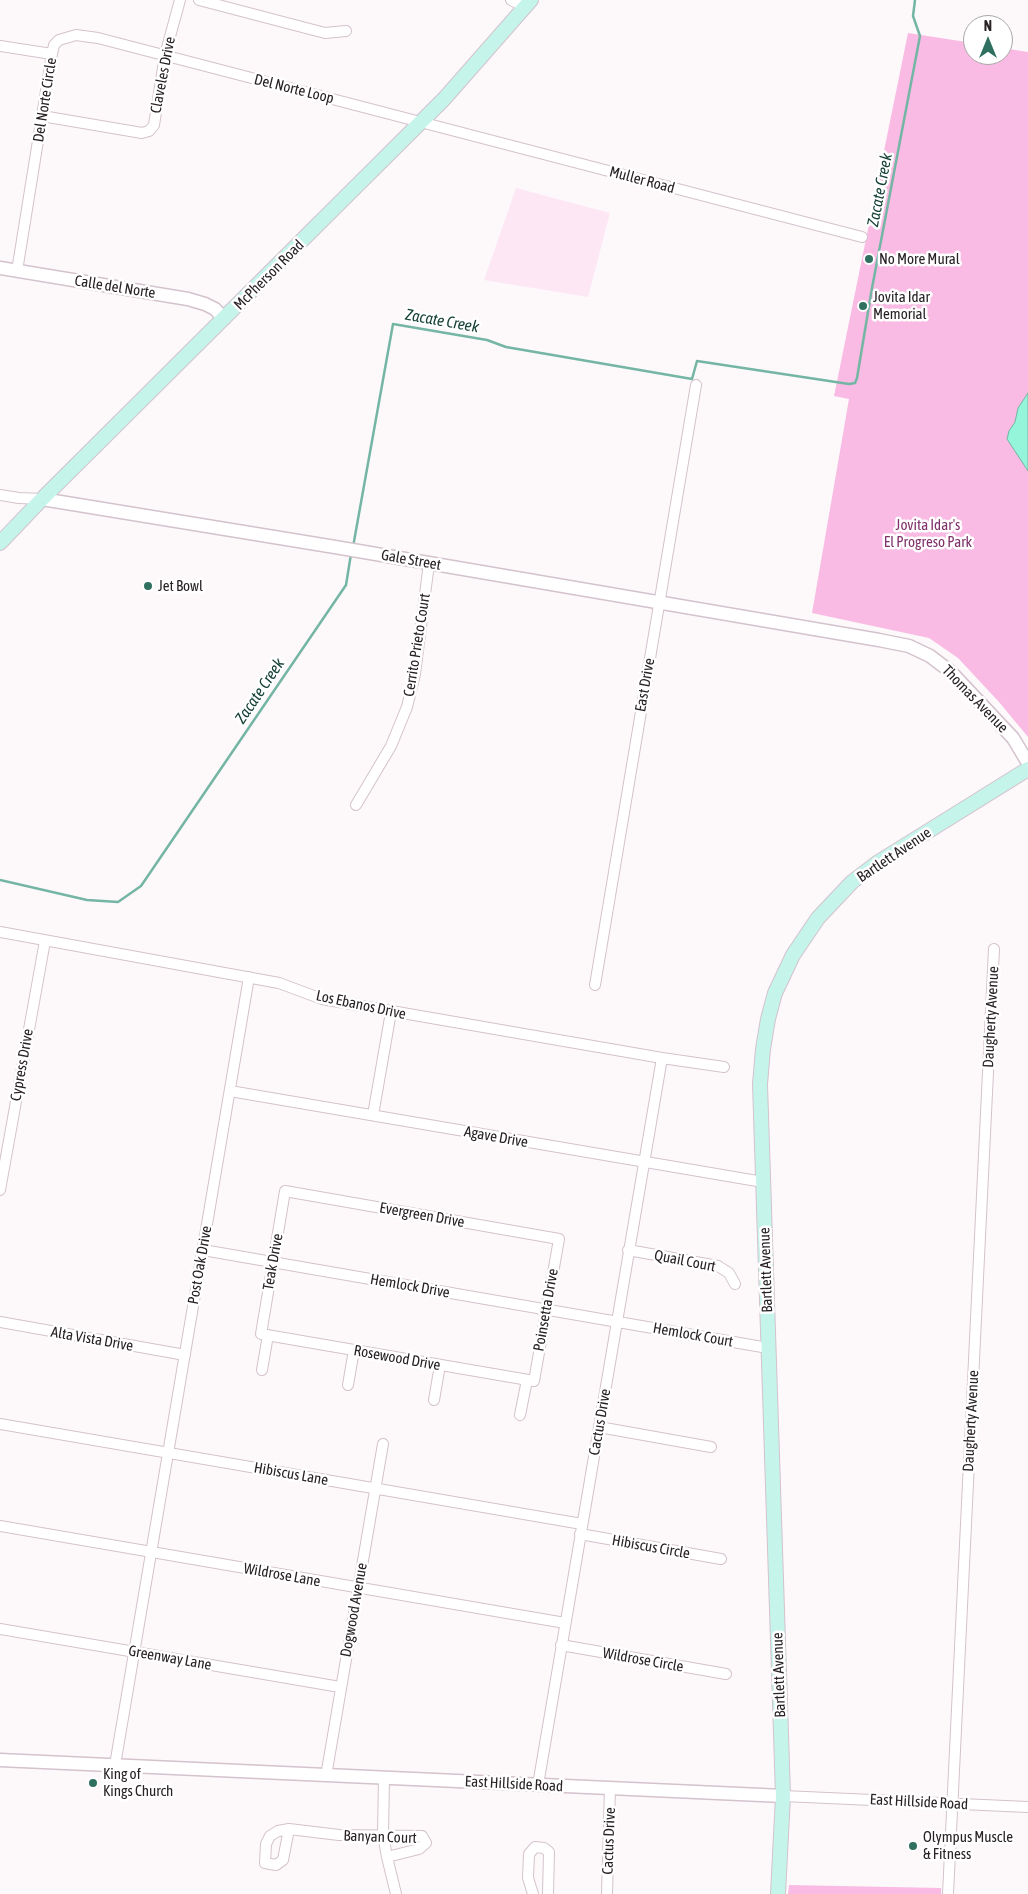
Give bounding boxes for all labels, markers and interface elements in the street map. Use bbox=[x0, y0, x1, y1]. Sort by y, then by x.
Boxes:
north arrow bbox=[963, 15, 1013, 65]
text: N bbox=[984, 18, 992, 34]
street label: Claveles Drive bbox=[147, 35, 179, 115]
street label: Del Norte Circle bbox=[29, 56, 61, 144]
street label: Del Norte Loop bbox=[252, 70, 336, 108]
water label: Zacate Creek bbox=[863, 152, 897, 228]
street label: Muller Road bbox=[607, 163, 677, 197]
street label: McPherson Road bbox=[230, 236, 308, 314]
place label: No More Mural bbox=[879, 250, 960, 268]
marker: No More Mural bbox=[863, 253, 875, 265]
street label: Calle del Norte bbox=[73, 272, 157, 302]
place label: Jovita Idar Memorial bbox=[873, 288, 930, 323]
marker: Jovita Idar Memorial bbox=[857, 300, 869, 312]
water label: Zacate Creek bbox=[404, 305, 480, 337]
park label: Jovita Idar's El Progreso Park bbox=[884, 516, 972, 551]
street label: Gale Street bbox=[380, 546, 442, 574]
place label: Jet Bowl bbox=[158, 577, 203, 595]
marker: Jet Bowl bbox=[142, 580, 154, 592]
street label: Cerrito Prieto Court bbox=[400, 592, 434, 698]
water label: Zacate Creek bbox=[231, 655, 289, 727]
street label: East Drive bbox=[631, 657, 659, 713]
street label: Thomas Avenue bbox=[938, 661, 1012, 737]
street label: Bartlett Avenue bbox=[854, 824, 934, 886]
street label: Daugherty Avenue bbox=[979, 966, 1003, 1068]
street label: Los Ebanos Drive bbox=[314, 987, 408, 1023]
street label: Cypress Drive bbox=[7, 1027, 37, 1103]
street label: Agave Drive bbox=[463, 1123, 529, 1151]
street label: Evergreen Drive bbox=[378, 1199, 466, 1231]
street label: Post Oak Drive bbox=[184, 1224, 216, 1306]
street label: Bartlett Avenue bbox=[756, 1227, 776, 1313]
street label: Teak Drive bbox=[259, 1232, 287, 1292]
street label: Quail Court bbox=[653, 1246, 717, 1276]
street label: Poinsetta Drive bbox=[530, 1267, 562, 1353]
street label: Hemlock Drive bbox=[369, 1270, 451, 1302]
street label: Hemlock Court bbox=[652, 1319, 734, 1351]
street label: Alta Vista Drive bbox=[49, 1323, 135, 1355]
street label: Rosewood Drive bbox=[352, 1342, 442, 1374]
street label: Daugherty Avenue bbox=[959, 1370, 983, 1472]
street label: Cactus Drive bbox=[585, 1387, 615, 1457]
street label: Hibiscus Lane bbox=[252, 1459, 330, 1489]
street label: Hibiscus Circle bbox=[611, 1531, 691, 1563]
street label: Wildrose Lane bbox=[242, 1559, 322, 1591]
street label: Dogwood Avenue bbox=[337, 1561, 371, 1659]
street label: Bartlett Avenue bbox=[769, 1632, 789, 1718]
street label: Greenway Lane bbox=[127, 1642, 213, 1674]
street label: Wildrose Circle bbox=[601, 1644, 685, 1676]
place label: King of Kings Church bbox=[103, 1765, 173, 1800]
street label: East Hillside Road bbox=[464, 1772, 564, 1796]
marker: King of Kings Church bbox=[87, 1777, 99, 1789]
street label: East Hillside Road bbox=[869, 1790, 969, 1814]
street label: Cactus Drive bbox=[599, 1807, 619, 1875]
street label: Banyan Court bbox=[343, 1827, 417, 1847]
place label: Olympus Muscle & Fitness bbox=[923, 1828, 1013, 1863]
marker: Olympus Muscle & Fitness bbox=[907, 1840, 919, 1852]

